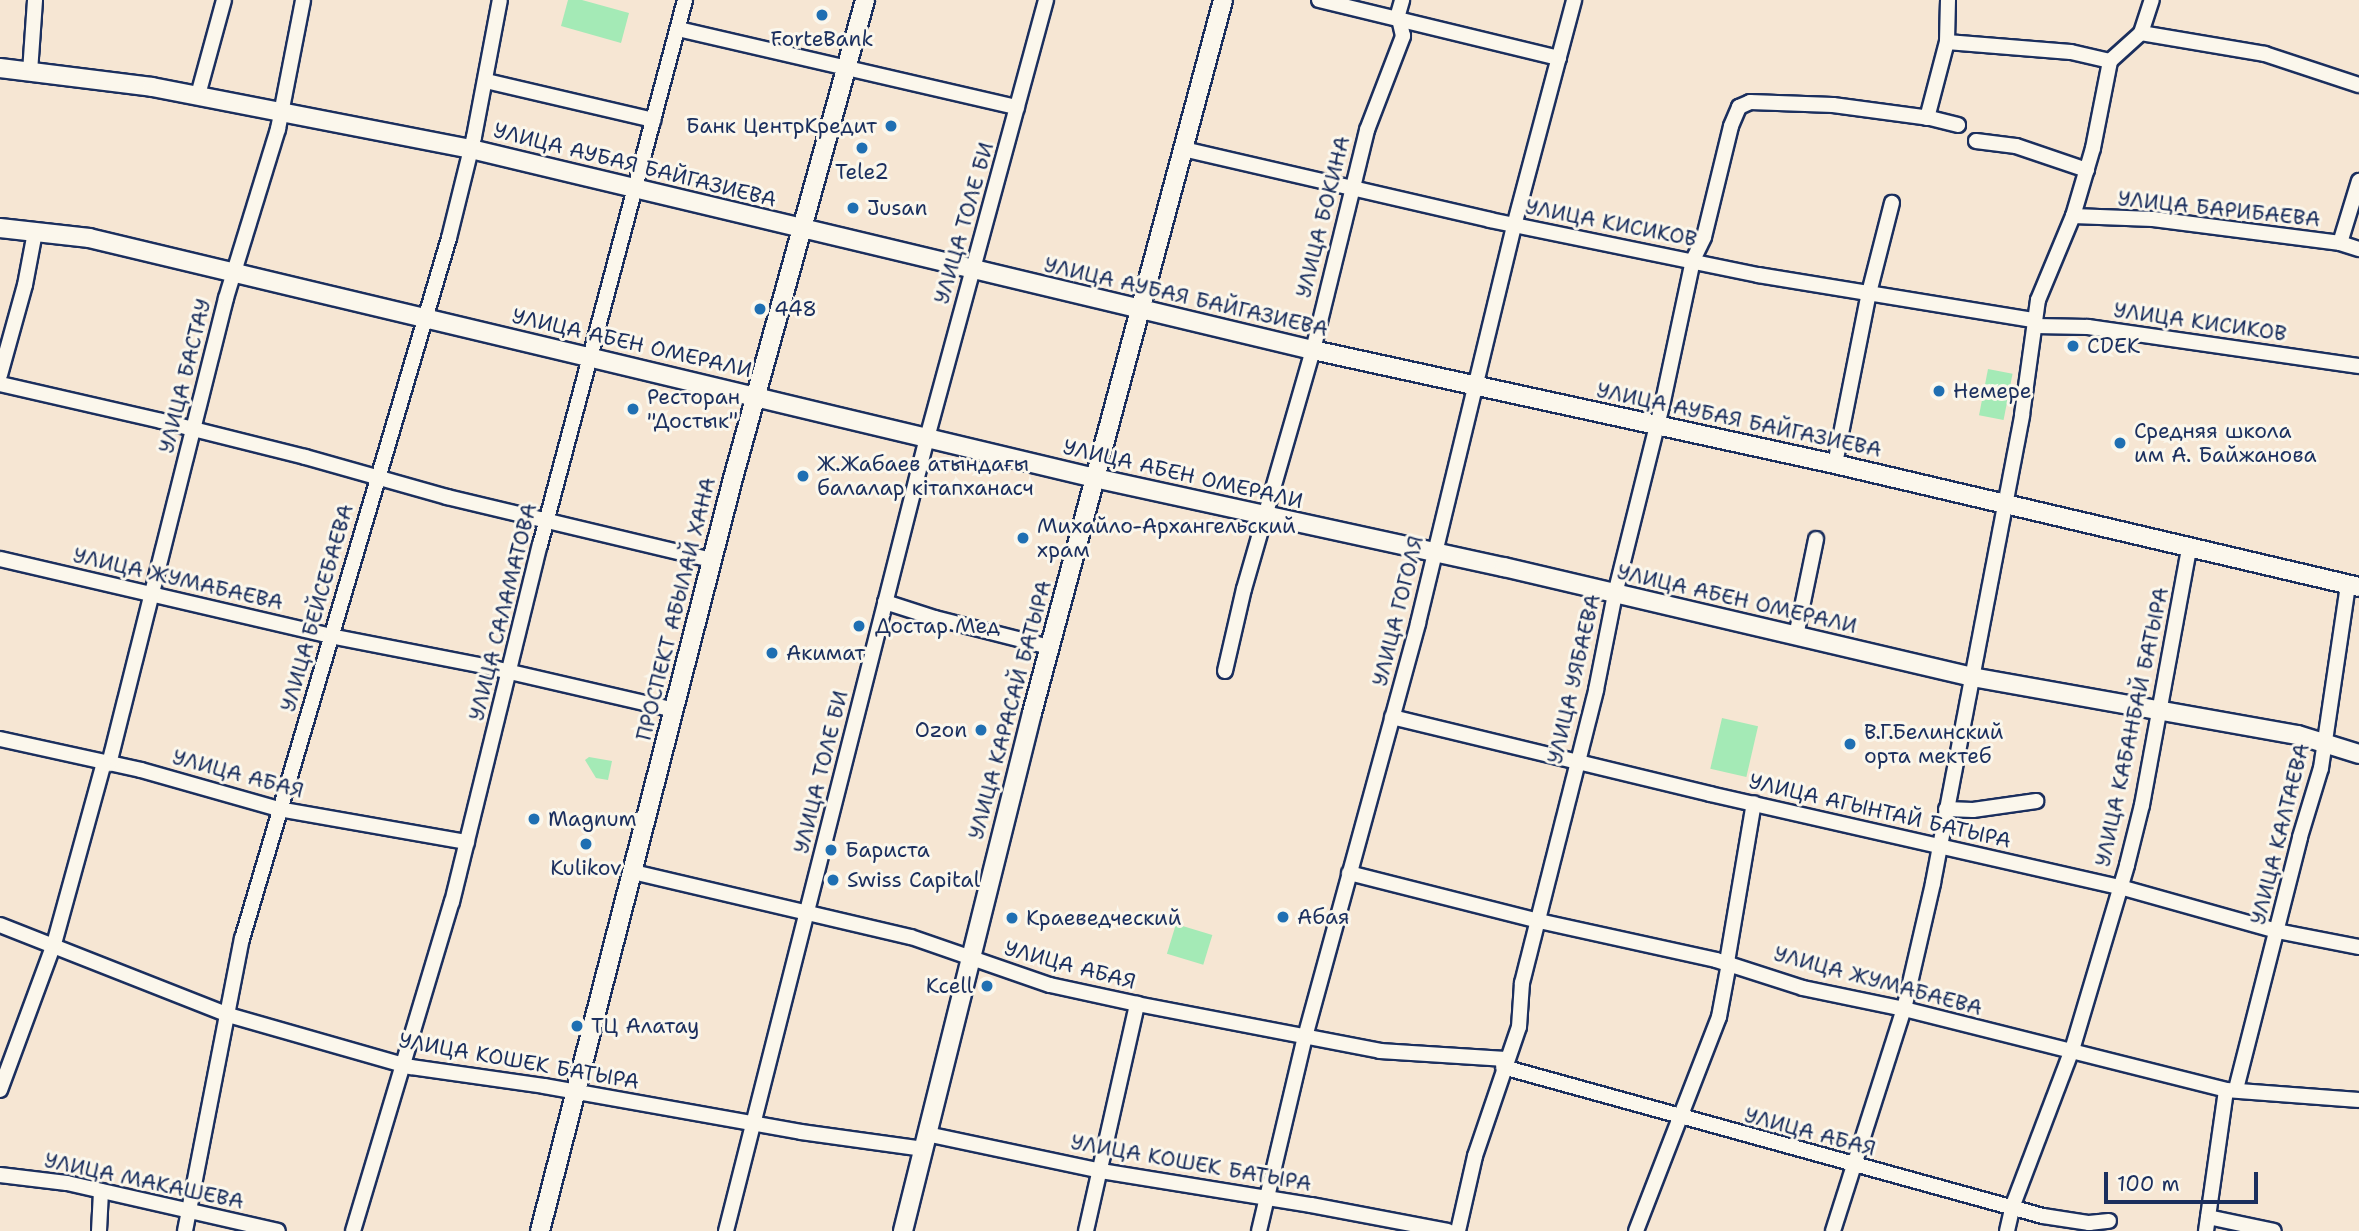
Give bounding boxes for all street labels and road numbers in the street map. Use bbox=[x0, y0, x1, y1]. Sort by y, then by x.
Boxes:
street label: УЛИЦА АУБАЯ БАЙГАЗИЕВА bbox=[491, 118, 779, 212]
street label: УЛИЦА БОКИНА bbox=[1291, 134, 1355, 300]
street label: УЛИЦА ТОЛЕ БИ bbox=[929, 139, 999, 307]
street label: УЛИЦА БАРИБАЕВА bbox=[2116, 186, 2322, 232]
street label: УЛИЦА КИСИКОВ bbox=[1523, 194, 1699, 252]
street label: УЛИЦА АУБАЯ БАЙГАЗИЕВА bbox=[1042, 252, 1330, 342]
street label: УЛИЦА БАСТАУ bbox=[154, 296, 216, 456]
street label: УЛИЦА КИСИКОВ bbox=[2112, 297, 2288, 347]
street label: УЛИЦА АБЕН ОМЕРАЛИ bbox=[510, 303, 754, 383]
street label: УЛИЦА АУБАЯ БАЙГАЗИЕВА bbox=[1594, 377, 1884, 463]
street label: УЛИЦА АБЕН ОМЕРАЛИ bbox=[1061, 434, 1305, 514]
street label: ПРОСПЕКТ АБЫЛАЙ ХАНА bbox=[631, 475, 721, 743]
street label: УЛИЦА БЕЙСЕБАЕВА bbox=[275, 501, 359, 715]
street label: УЛИЦА САЛАМАТОВА bbox=[464, 501, 542, 723]
street label: УЛИЦА ГОГОЛЯ bbox=[1367, 533, 1429, 689]
street label: УЛИЦА ЖУМАБАЕВА bbox=[71, 543, 285, 615]
street label: УЛИЦА АБЕН ОМЕРАЛИ bbox=[1615, 559, 1859, 639]
street label: УЛИЦА КАРАСАЙ БАТЫРА bbox=[963, 578, 1057, 842]
street label: УЛИЦА КАБАНБАЙ БАТЫРА bbox=[2090, 585, 2174, 869]
street label: УЛИЦА УЯБАЕВА bbox=[1542, 592, 1606, 766]
street label: УЛИЦА ТОЛЕ БИ bbox=[789, 688, 853, 856]
street label: УЛИЦА КАЛТАЕВА bbox=[2245, 741, 2315, 927]
street label: УЛИЦА АБАЯ bbox=[170, 744, 306, 804]
street label: УЛИЦА АГЫНТАЙ БАТЫРА bbox=[1746, 769, 2014, 853]
street label: УЛИЦА АБАЯ bbox=[1002, 935, 1138, 995]
street label: УЛИЦА ЖУМАБАЕВА bbox=[1771, 941, 1985, 1021]
street label: УЛИЦА КОШЕК БАТЫРА bbox=[397, 1027, 641, 1095]
street label: УЛИЦА АБАЯ bbox=[1742, 1102, 1878, 1162]
street label: УЛИЦА КОШЕК БАТЫРА bbox=[1069, 1129, 1313, 1197]
street label: УЛИЦА МАКАШЕВА bbox=[42, 1148, 246, 1214]

